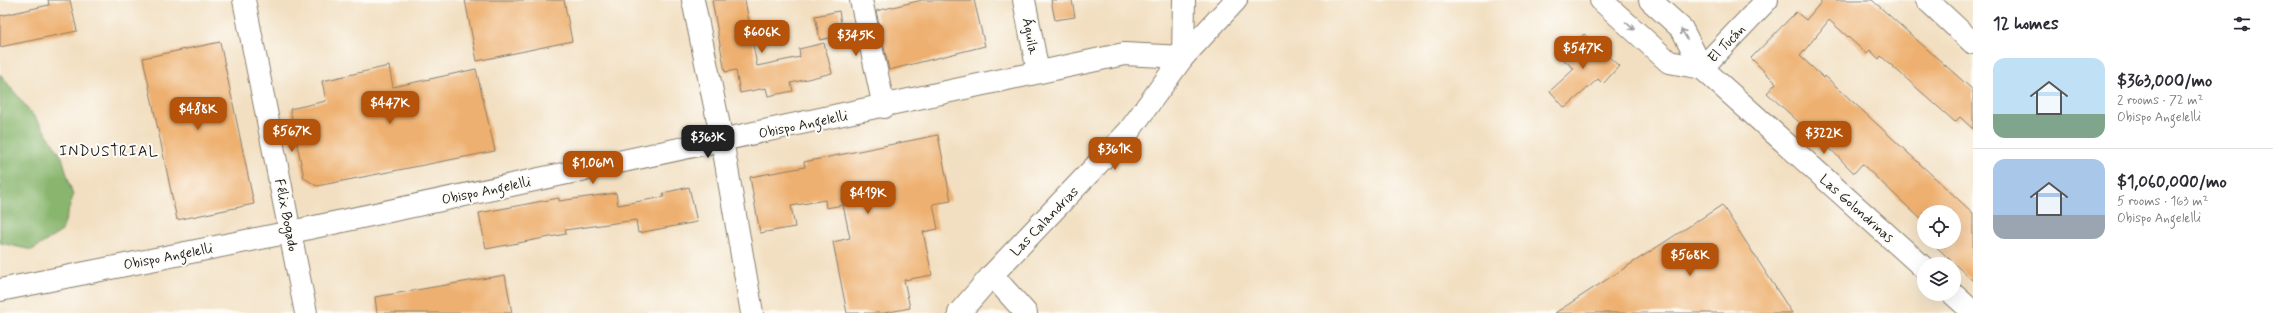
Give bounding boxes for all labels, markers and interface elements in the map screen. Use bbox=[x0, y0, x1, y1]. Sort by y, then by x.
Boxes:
text: 12 homes bbox=[1993, 13, 2059, 35]
icon: filters bbox=[2231, 13, 2253, 35]
street label: Águila bbox=[1018, 16, 1042, 57]
pin: $606K bbox=[734, 20, 790, 54]
one-way arrow bbox=[1624, 21, 1634, 30]
street label: El Tucán bbox=[1704, 21, 1749, 67]
pin: $345K bbox=[828, 23, 884, 57]
text: $606K bbox=[743, 24, 781, 41]
text: $345K bbox=[837, 27, 875, 44]
one-way arrow bbox=[1679, 28, 1687, 40]
pin: $547K bbox=[1555, 36, 1611, 70]
text: $547K bbox=[1563, 40, 1603, 57]
text: $363,000/mo bbox=[2117, 70, 2212, 92]
icon: home bbox=[2025, 74, 2073, 122]
pin: $447K bbox=[362, 91, 418, 125]
text: 2 rooms · 72 m² bbox=[2117, 92, 2203, 109]
text: $447K bbox=[370, 95, 410, 112]
pin: $488K bbox=[170, 97, 226, 131]
text: $488K bbox=[179, 101, 217, 118]
street label: Obispo Angelelli bbox=[757, 107, 850, 145]
text: Obispo Angelelli bbox=[2117, 109, 2201, 126]
pin: $567K bbox=[264, 119, 320, 153]
pin: $322K bbox=[1796, 121, 1852, 155]
text: $567K bbox=[272, 123, 312, 140]
pin: $363K bbox=[680, 125, 736, 159]
text: $322K bbox=[1805, 125, 1843, 142]
text: $363K bbox=[690, 129, 726, 146]
pin: $361K bbox=[1087, 137, 1143, 171]
text: $361K bbox=[1098, 141, 1132, 158]
district label: INDUSTRIAL bbox=[59, 142, 159, 162]
pin: $1.06M bbox=[560, 151, 626, 185]
text: $1.06M bbox=[572, 155, 614, 172]
street label: Las Golondrinas bbox=[1815, 171, 1898, 247]
text: $1,060,000/mo bbox=[2117, 171, 2227, 193]
street label: Obispo Angelelli bbox=[440, 173, 533, 211]
icon: home bbox=[2025, 175, 2073, 223]
street label: Félix Bogado bbox=[269, 177, 302, 253]
pin: $419K bbox=[840, 181, 896, 215]
street label: Las Calandrias bbox=[1007, 183, 1083, 260]
text: $419K bbox=[850, 185, 886, 202]
text: 5 rooms · 163 m² bbox=[2117, 193, 2208, 210]
map controls bbox=[1917, 205, 1961, 301]
button: locate bbox=[1917, 205, 1961, 249]
text: Obispo Angelelli bbox=[2117, 210, 2201, 227]
street label: Obispo Angelelli bbox=[122, 239, 215, 276]
pin: $568K bbox=[1662, 243, 1718, 277]
text: $568K bbox=[1671, 247, 1709, 264]
button: layers bbox=[1917, 257, 1961, 301]

